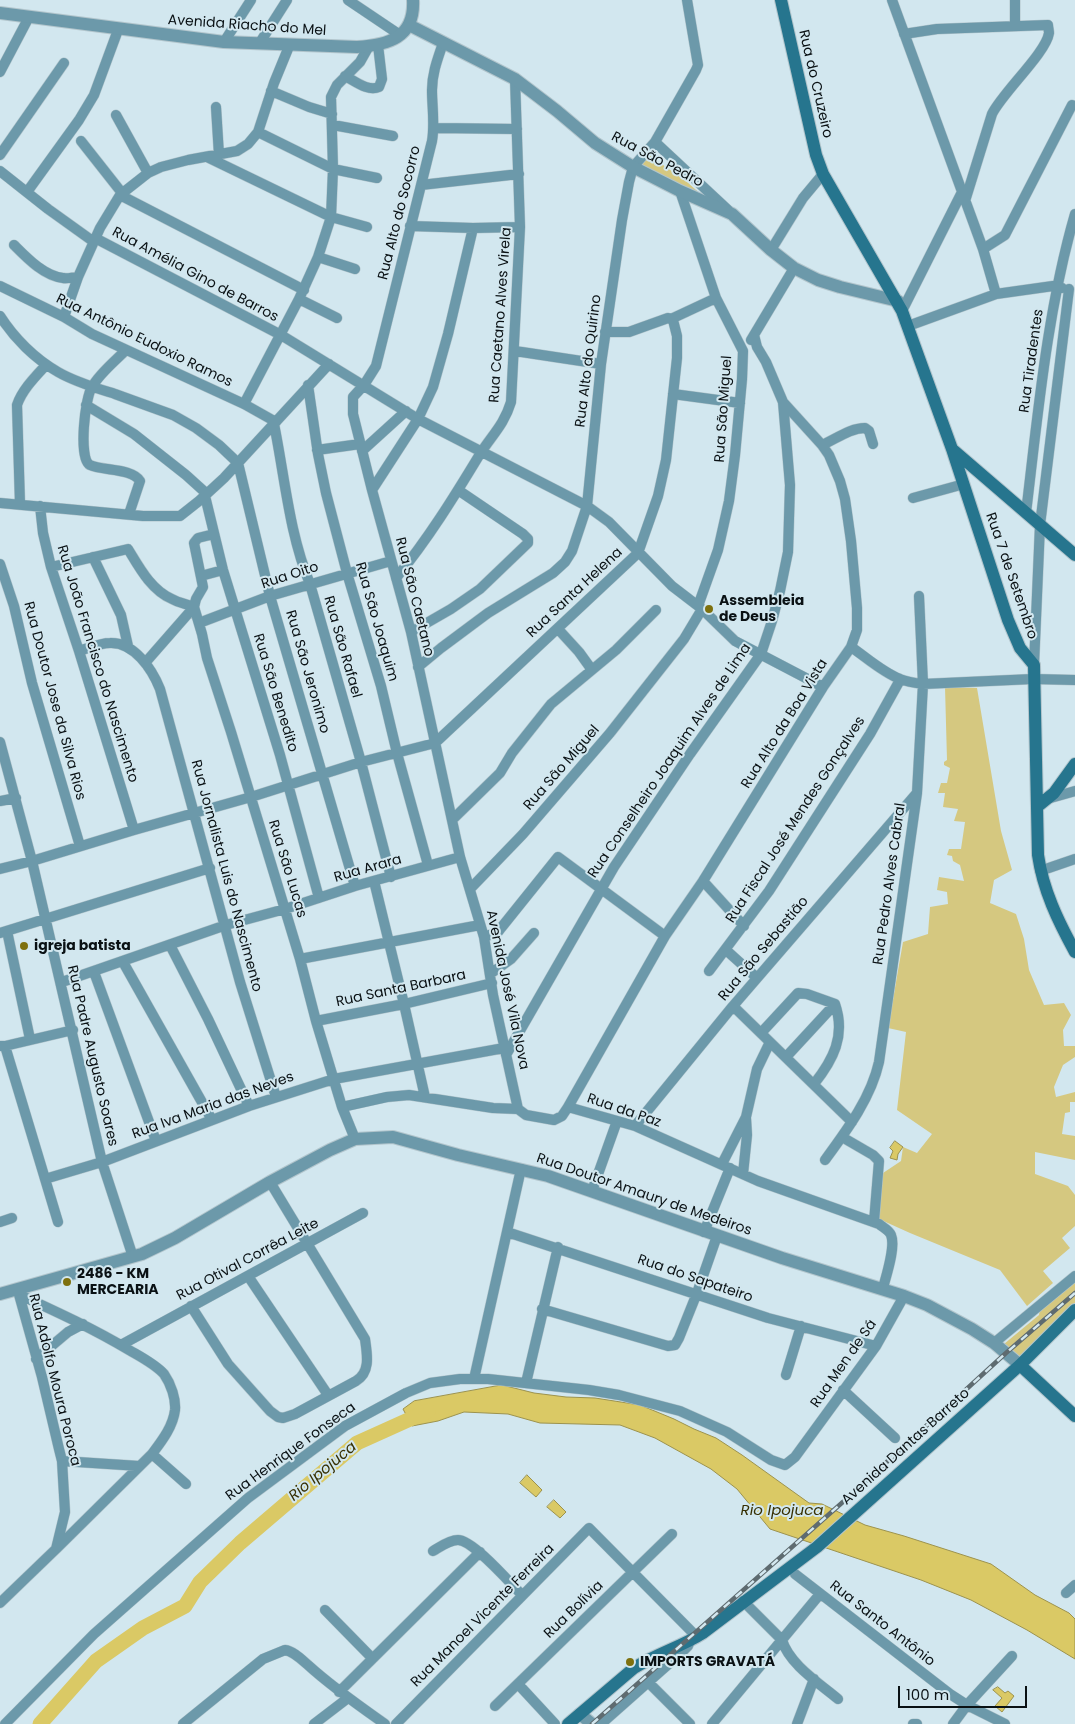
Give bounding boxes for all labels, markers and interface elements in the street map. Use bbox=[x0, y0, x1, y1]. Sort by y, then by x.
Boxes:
street label: Avenida Riacho do Mel bbox=[167, 12, 327, 40]
street label: Rua do Cruzeiro bbox=[794, 28, 836, 140]
street label: Rua São Pedro bbox=[608, 129, 706, 191]
street label: Rua Alto do Socorro bbox=[375, 144, 425, 282]
street label: Rua Amélia Gino de Barros bbox=[109, 224, 281, 326]
street label: Rua Caetano Alves Virela bbox=[486, 227, 516, 403]
street label: Rua Antônio Eudoxio Ramos bbox=[53, 291, 235, 391]
street label: Rua Alto do Quirino bbox=[573, 294, 605, 428]
street label: Rua Tiradentes bbox=[1016, 308, 1048, 414]
street label: Rua São Miguel bbox=[712, 355, 736, 463]
street label: Rua 7 de Setembro bbox=[981, 511, 1041, 641]
street label: Rua São Caetano bbox=[391, 536, 437, 658]
street label: Rua João Francisco do Nascimento bbox=[53, 543, 141, 785]
street label: Rua Santa Helena bbox=[524, 544, 626, 642]
street label: Rua Oito bbox=[259, 559, 321, 593]
street label: Rua São Joaquim bbox=[351, 560, 401, 684]
place label: Assembleia de Deus bbox=[719, 593, 804, 626]
street label: Rua São Rafael bbox=[319, 594, 365, 700]
street label: Rua Doutor Jose da Silva Rios bbox=[19, 600, 89, 802]
marker: Assembleia de Deus bbox=[703, 603, 715, 615]
street label: Rua São Jeronimo bbox=[281, 609, 333, 735]
street label: Rua São Benedito bbox=[249, 632, 301, 754]
street label: Rua Conselheiro Joaquim Alves de Lima bbox=[585, 640, 755, 882]
street label: Rua Alto da Boa Vista bbox=[738, 656, 832, 792]
street label: Rua Fiscal José Mendes Gonçalves bbox=[723, 714, 869, 926]
street label: Rua São Miguel bbox=[521, 722, 603, 814]
street label: Rua Jornalista Luis do Nascimento bbox=[187, 758, 265, 994]
street label: Rua Pedro Alves Cabral bbox=[870, 802, 910, 966]
street label: Rua São Lucas bbox=[264, 818, 310, 920]
street label: Rua Arara bbox=[332, 851, 404, 887]
street label: Rua São Sebastião bbox=[715, 893, 813, 1005]
street label: Avenida José Vila Nova bbox=[482, 909, 532, 1071]
place label: igreja batista bbox=[34, 938, 131, 954]
marker: igreja batista bbox=[18, 940, 30, 952]
street label: Rua Padre Augusto Soares bbox=[63, 964, 121, 1148]
street label: Rua Santa Barbara bbox=[334, 967, 468, 1011]
street label: Rua Iva Maria das Neves bbox=[130, 1069, 296, 1143]
street label: Rua da Paz bbox=[585, 1090, 663, 1132]
street label: Rua Doutor Amaury de Medeiros bbox=[534, 1150, 754, 1240]
street label: Rua Otival Corrêa Leite bbox=[174, 1215, 322, 1305]
street label: Rua do Sapateiro bbox=[635, 1251, 755, 1307]
place label: 2486 - KM MERCEARIA bbox=[77, 1266, 159, 1298]
marker: 2486 - KM MERCEARIA bbox=[61, 1276, 73, 1288]
street label: Rua Adolfo Moura Poroca bbox=[24, 1292, 84, 1468]
street label: Rua Men de Sá bbox=[807, 1317, 881, 1411]
street label: Avenida Dantas Barreto bbox=[839, 1385, 973, 1509]
street label: Rua Henrique Fonseca bbox=[223, 1399, 359, 1505]
water label: Rio Ipojuca bbox=[285, 1438, 361, 1506]
water label: Rio Ipojuca bbox=[741, 1502, 823, 1520]
street label: Rua Manoel Vicente Ferreira bbox=[408, 1541, 558, 1691]
street label: Rua Bolívia bbox=[541, 1578, 607, 1642]
street label: Rua Santo Antônio bbox=[826, 1578, 938, 1670]
place label: IMPORTS GRAVATÁ bbox=[640, 1654, 775, 1670]
marker: IMPORTS GRAVATÁ bbox=[624, 1656, 636, 1668]
scale bar bbox=[900, 1676, 1029, 1708]
text: 100 m bbox=[906, 1684, 949, 1705]

